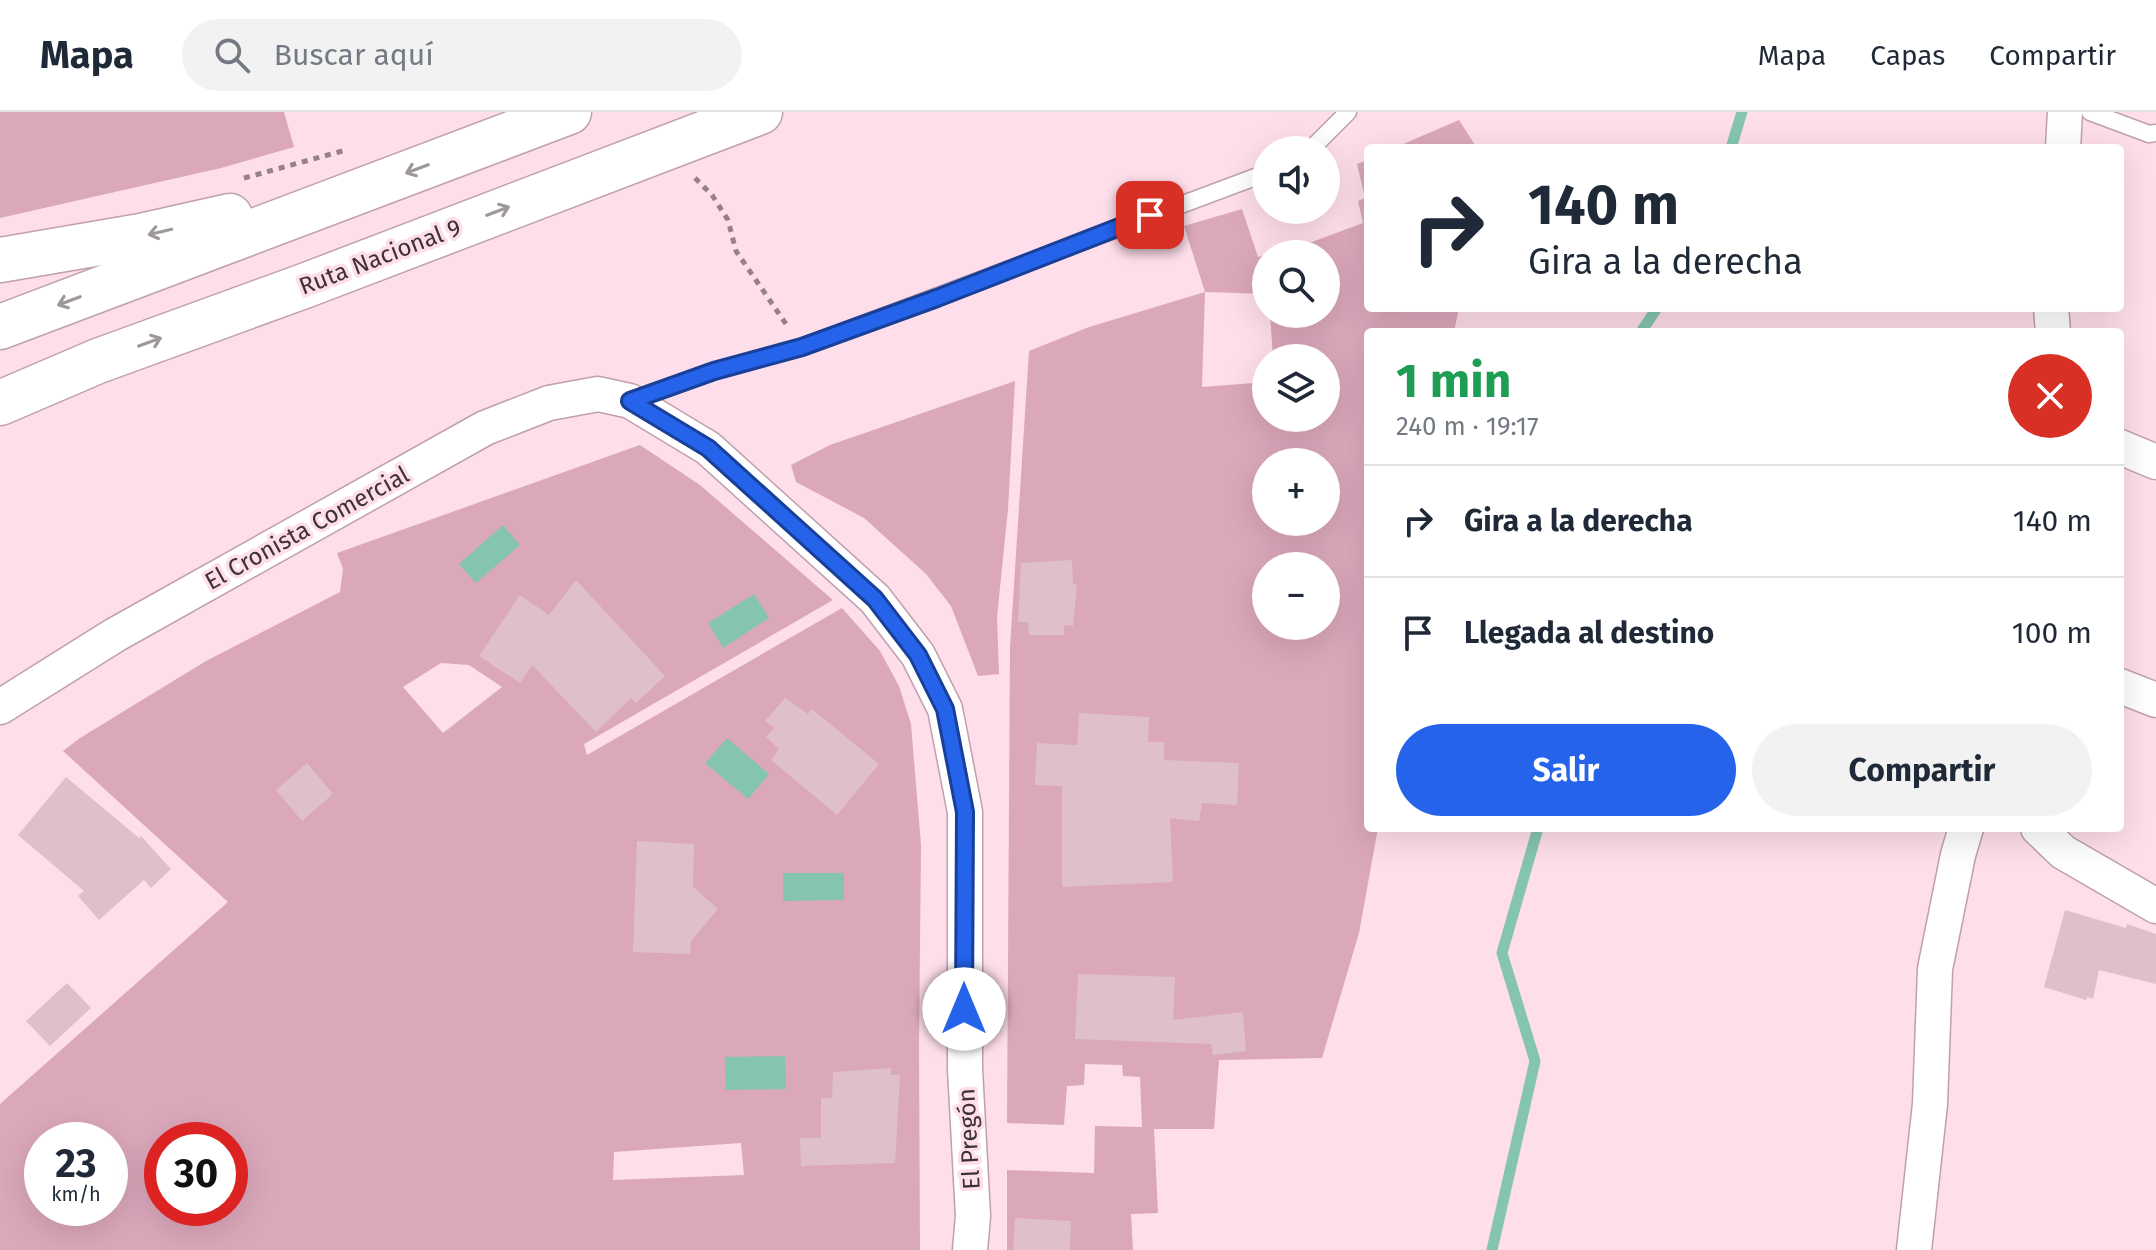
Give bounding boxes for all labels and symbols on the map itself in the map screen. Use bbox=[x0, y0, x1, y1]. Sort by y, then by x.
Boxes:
one-way arrow bbox=[405, 163, 430, 177]
pin bbox=[1116, 181, 1184, 249]
one-way arrow bbox=[485, 203, 510, 217]
street label: Ruta Nacional 9 bbox=[295, 213, 465, 301]
one-way arrow bbox=[148, 225, 174, 240]
one-way arrow bbox=[57, 295, 82, 309]
one-way arrow bbox=[137, 334, 162, 348]
street label: El Cronista Comercial bbox=[200, 460, 414, 596]
position arrow bbox=[922, 967, 1006, 1051]
street label: El Pregón bbox=[952, 1088, 986, 1190]
speed limit sign: 30 bbox=[144, 1122, 248, 1226]

